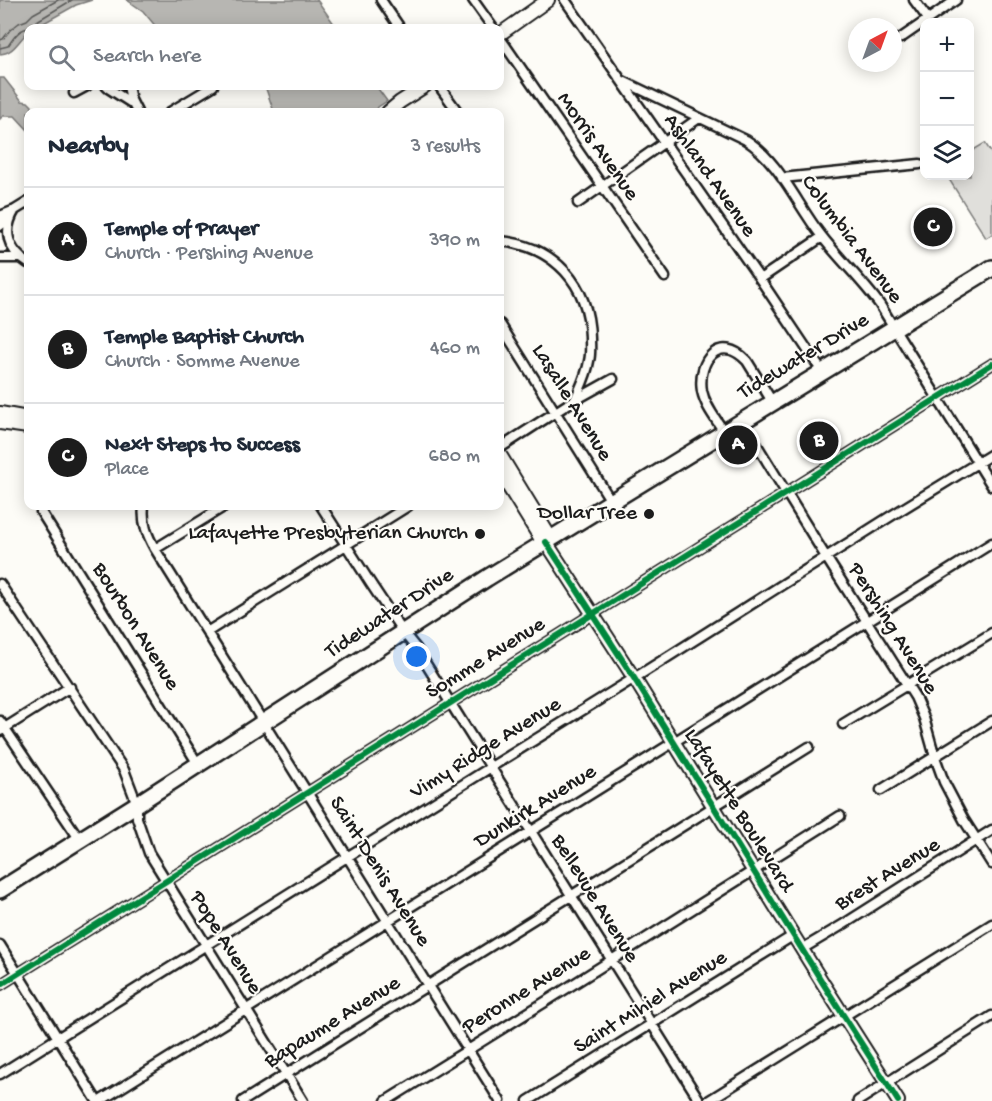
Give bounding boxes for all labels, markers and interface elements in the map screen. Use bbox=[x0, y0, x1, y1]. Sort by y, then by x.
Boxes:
north arrow bbox=[848, 18, 902, 72]
map controls bbox=[920, 18, 974, 180]
button: + bbox=[920, 18, 974, 72]
search box bbox=[24, 24, 504, 90]
icon: search bbox=[45, 41, 78, 74]
text: Search here bbox=[93, 44, 201, 70]
button: − bbox=[920, 72, 974, 126]
street label: Morris Avenue bbox=[550, 88, 644, 207]
street label: Ashland Avenue bbox=[657, 109, 762, 243]
button: layers bbox=[920, 126, 974, 180]
text: Nearby bbox=[48, 132, 129, 163]
text: 3 results bbox=[411, 136, 480, 159]
street label: Columbia Avenue bbox=[794, 171, 908, 310]
pin: C bbox=[914, 204, 952, 250]
text: Temple of Prayer bbox=[105, 217, 258, 243]
text: A bbox=[62, 230, 73, 253]
text: 390 m bbox=[429, 230, 480, 253]
text: Church · Pershing Avenue bbox=[105, 243, 313, 266]
street label: Tidewater Drive bbox=[732, 307, 875, 407]
text: Temple Baptist Church bbox=[105, 325, 304, 351]
text: B bbox=[62, 338, 73, 361]
text: 460 m bbox=[430, 338, 480, 361]
street label: Lasalle Avenue bbox=[525, 340, 618, 467]
text: Church · Somme Avenue bbox=[105, 351, 300, 374]
pin: B bbox=[800, 418, 838, 464]
pin: A bbox=[718, 422, 758, 468]
text: Next Steps to Success bbox=[105, 433, 300, 459]
text: C bbox=[62, 446, 73, 469]
text: 680 m bbox=[429, 446, 480, 469]
text: Place bbox=[105, 459, 149, 482]
place label: Dollar Tree bbox=[535, 501, 638, 527]
marker: Dollar Tree bbox=[642, 507, 656, 521]
place label: Lafayette Presbyterian Church bbox=[188, 521, 468, 547]
marker: Lafayette Presbyterian Church bbox=[473, 527, 487, 541]
street label: Bourbon Avenue bbox=[85, 558, 185, 696]
street label: Pershing Avenue bbox=[841, 558, 943, 700]
street label: Tidewater Drive bbox=[319, 562, 460, 666]
street label: Somme Avenue bbox=[422, 612, 551, 706]
your location bbox=[402, 642, 431, 671]
street label: Vimy Ridge Avenue bbox=[405, 692, 567, 806]
street label: Lafayette Boulevard bbox=[677, 725, 800, 899]
street label: Dunkirk Avenue bbox=[469, 759, 602, 856]
street label: Saint Denis Avenue bbox=[322, 792, 436, 952]
street label: Bellevue Avenue bbox=[544, 829, 644, 969]
street label: Brest Avenue bbox=[830, 832, 946, 918]
street label: Pope Avenue bbox=[182, 886, 267, 1000]
street label: Peronne Avenue bbox=[457, 941, 596, 1041]
street label: Saint Mihiel Avenue bbox=[569, 945, 733, 1061]
street label: Bapaume Avenue bbox=[259, 971, 406, 1076]

